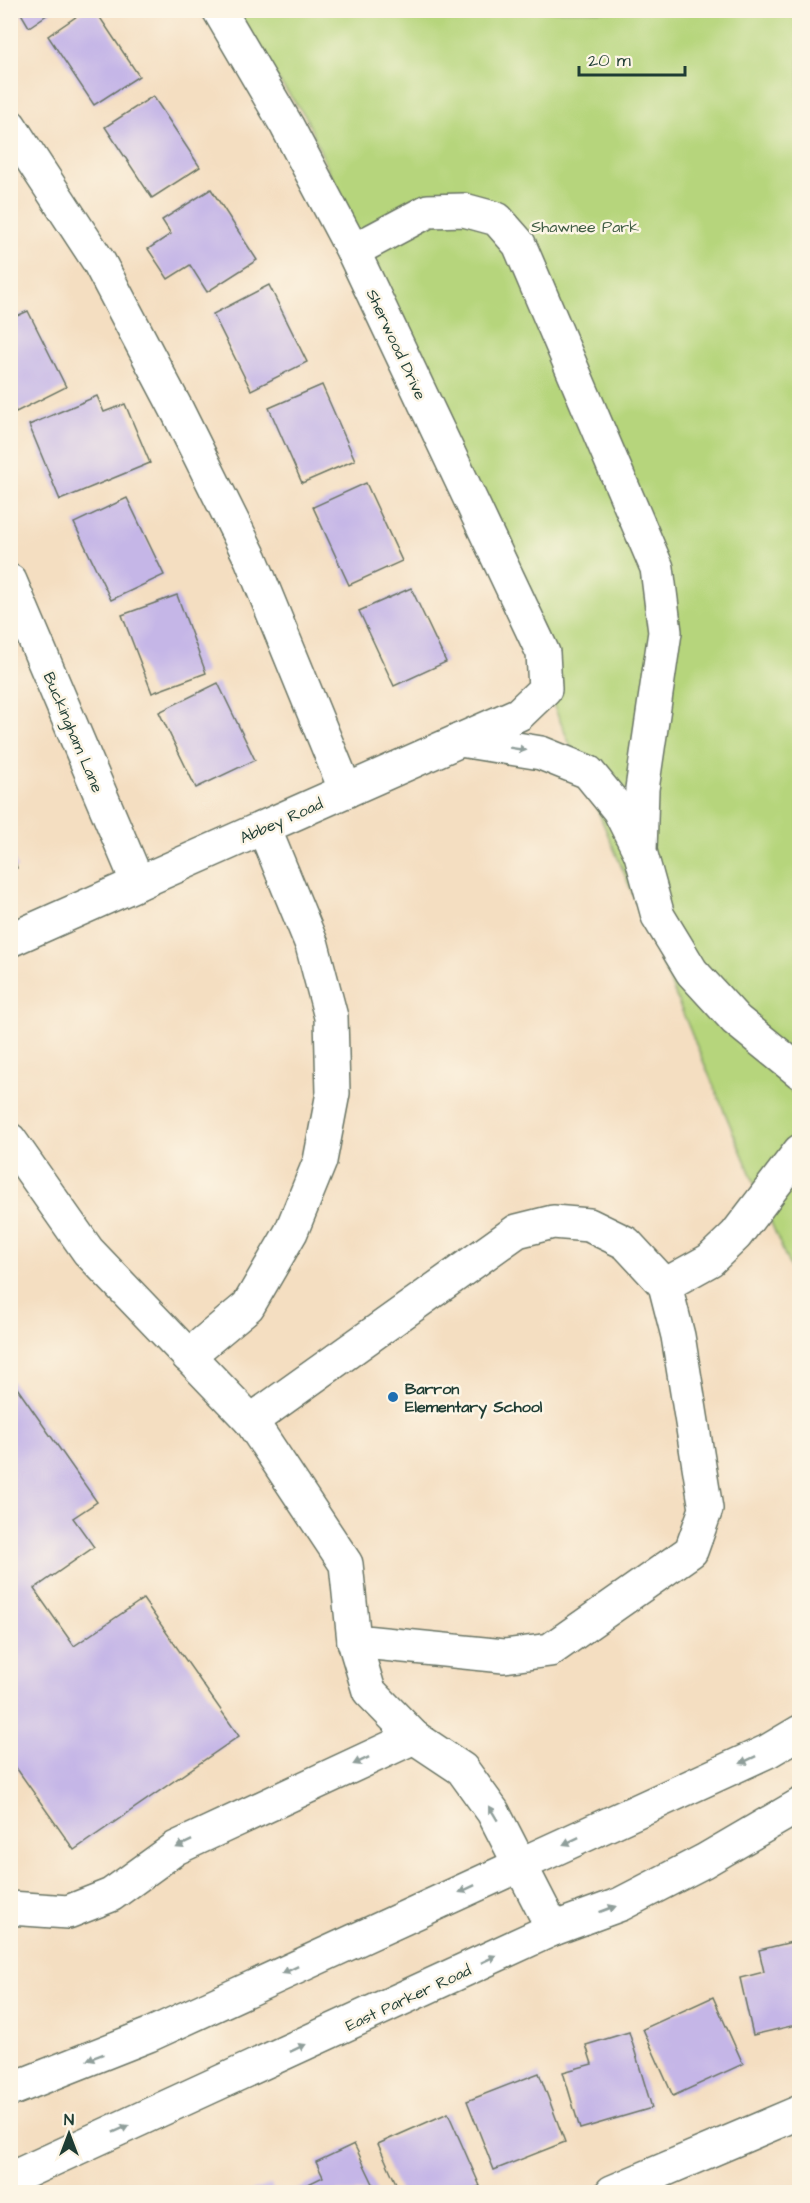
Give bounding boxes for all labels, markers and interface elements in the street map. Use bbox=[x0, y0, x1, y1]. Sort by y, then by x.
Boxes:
scale bar bbox=[579, 39, 686, 77]
text: 20 m bbox=[588, 48, 631, 73]
park label: Shawnee Park bbox=[531, 216, 639, 238]
street label: Sherwood Drive bbox=[361, 285, 432, 404]
street label: Buckingham Lane bbox=[37, 669, 109, 797]
one-way arrow bbox=[508, 745, 527, 754]
street label: Abbey Road bbox=[236, 793, 327, 850]
place label: Barron Elementary School bbox=[405, 1378, 543, 1419]
marker: Barron Elementary School bbox=[386, 1390, 400, 1404]
one-way arrow bbox=[739, 1755, 757, 1765]
one-way arrow bbox=[352, 1757, 369, 1766]
one-way arrow bbox=[487, 1804, 498, 1821]
one-way arrow bbox=[561, 1836, 579, 1846]
one-way arrow bbox=[176, 1840, 193, 1849]
one-way arrow bbox=[458, 1884, 475, 1893]
one-way arrow bbox=[599, 1904, 617, 1914]
one-way arrow bbox=[480, 1955, 497, 1964]
street label: East Parker Road bbox=[342, 1959, 475, 2037]
one-way arrow bbox=[281, 1966, 298, 1975]
one-way arrow bbox=[290, 2043, 307, 2052]
one-way arrow bbox=[85, 2052, 103, 2062]
north arrow bbox=[39, 2104, 99, 2164]
text: N bbox=[64, 2109, 74, 2131]
one-way arrow bbox=[113, 2125, 130, 2134]

